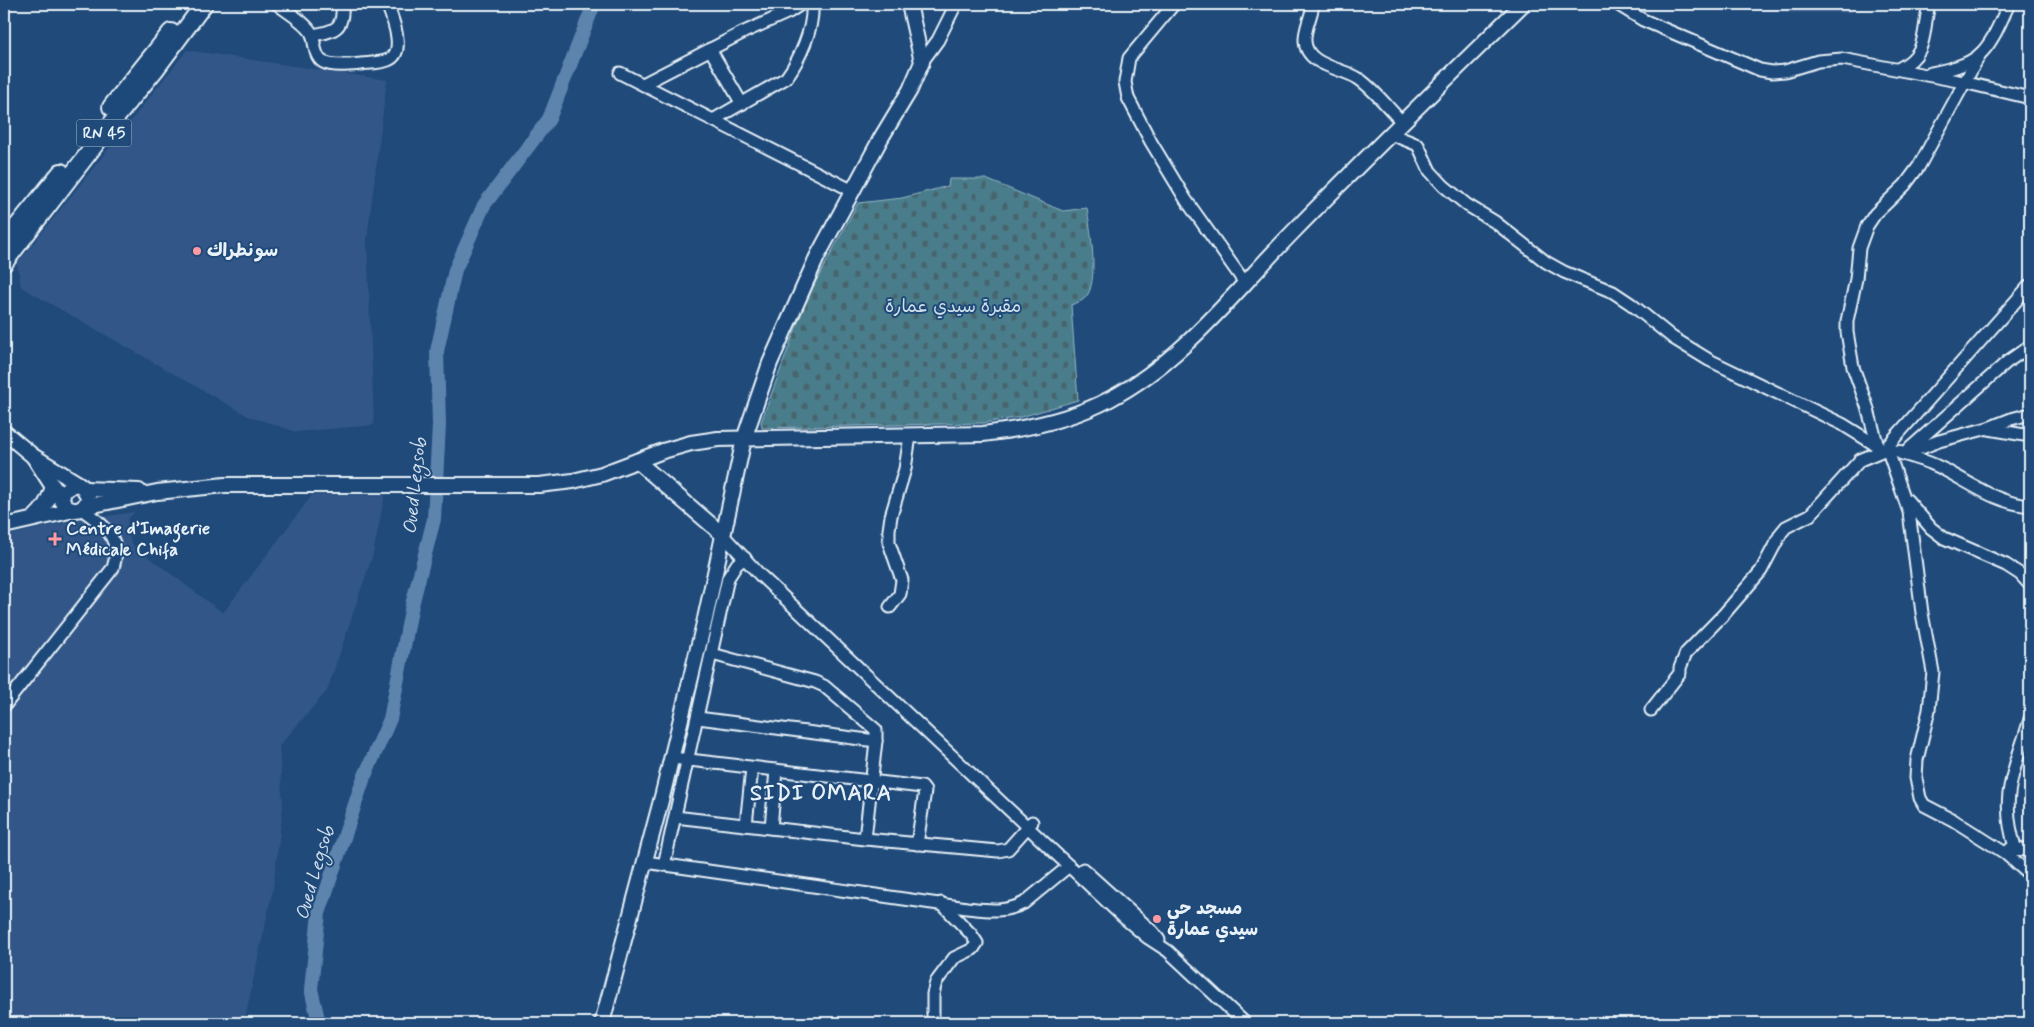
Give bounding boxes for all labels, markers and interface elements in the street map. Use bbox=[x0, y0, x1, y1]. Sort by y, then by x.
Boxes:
road number: RN 45 bbox=[76, 120, 132, 146]
place label: سونطراك bbox=[207, 239, 278, 263]
marker: سونطراك bbox=[191, 245, 203, 257]
park label: مقبرة سيدي عمارة bbox=[885, 295, 1021, 319]
water label: Oued Legsob bbox=[398, 436, 435, 536]
place label: Centre d’Imagerie Médicale Chifa bbox=[66, 517, 210, 562]
marker: Centre d’Imagerie Médicale Chifa bbox=[48, 532, 62, 546]
district label: SIDI OMARA bbox=[750, 780, 892, 808]
water label: Oued Legsob bbox=[290, 822, 342, 924]
place label: مسجد حي سيدي عمارة bbox=[1167, 897, 1258, 943]
marker: مسجد حي سيدي عمارة bbox=[1151, 913, 1163, 925]

